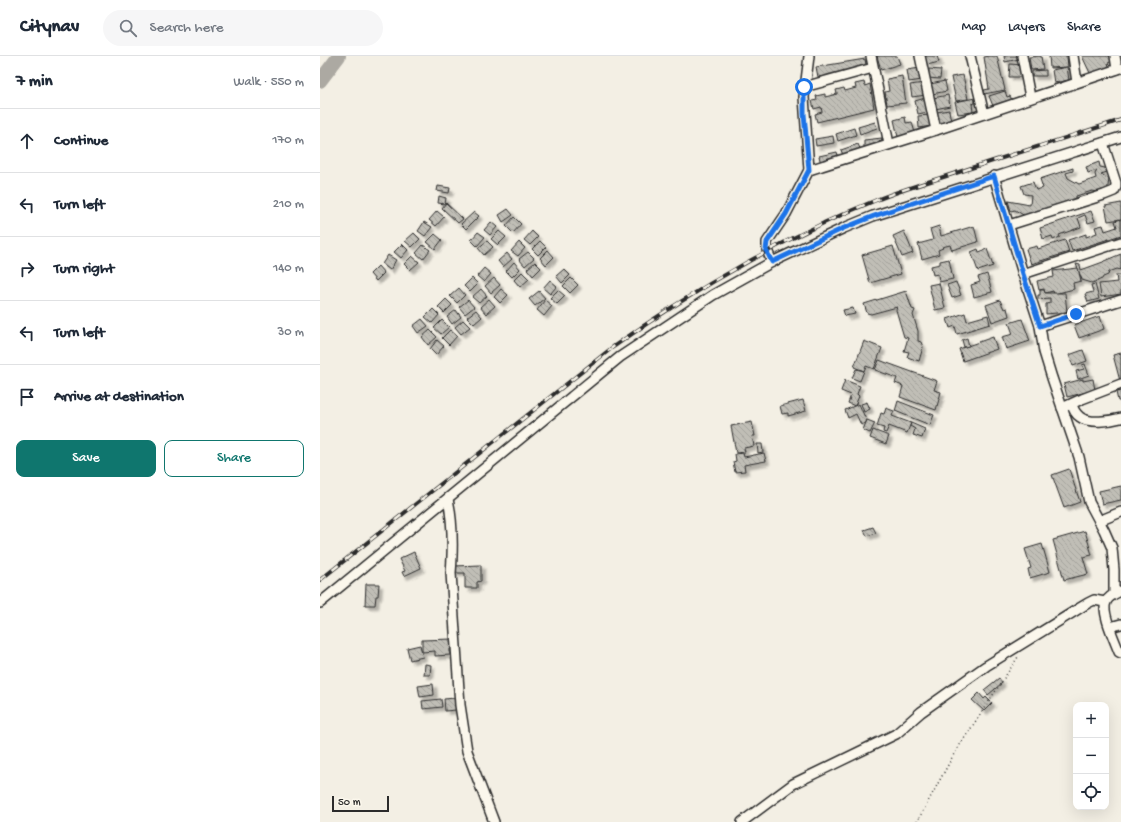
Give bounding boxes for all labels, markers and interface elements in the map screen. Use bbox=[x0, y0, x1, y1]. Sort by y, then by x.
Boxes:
search box bbox=[103, 10, 383, 46]
text: Citynav bbox=[20, 16, 79, 39]
icon: search bbox=[117, 17, 139, 39]
text: Search here bbox=[149, 19, 223, 37]
text: Map bbox=[962, 19, 986, 36]
text: Layers bbox=[1008, 19, 1045, 36]
text: Share bbox=[1067, 19, 1101, 36]
text: 7 min bbox=[16, 72, 53, 92]
text: Walk · 550 m bbox=[233, 75, 304, 90]
route start bbox=[795, 78, 813, 96]
icon: ahead bbox=[16, 130, 38, 152]
text: Continue bbox=[54, 132, 108, 150]
text: 170 m bbox=[272, 133, 304, 148]
icon: left bbox=[16, 194, 38, 216]
text: Turn left bbox=[54, 196, 105, 214]
text: 210 m bbox=[273, 197, 304, 212]
icon: right bbox=[16, 258, 38, 280]
text: Turn right bbox=[54, 260, 114, 278]
text: 140 m bbox=[273, 261, 304, 276]
route end bbox=[1067, 305, 1085, 323]
icon: left bbox=[16, 322, 38, 344]
text: Turn left bbox=[54, 324, 105, 342]
text: 30 m bbox=[278, 325, 304, 340]
icon: arrive bbox=[16, 386, 38, 408]
text: Arrive at destination bbox=[54, 388, 184, 406]
button: Save bbox=[16, 440, 156, 477]
button: Share bbox=[164, 440, 304, 477]
map controls bbox=[1073, 702, 1109, 810]
button: + bbox=[1073, 702, 1109, 738]
button: − bbox=[1073, 738, 1109, 774]
button: locate bbox=[1073, 774, 1109, 810]
scale bar bbox=[332, 794, 389, 813]
text: 50 m bbox=[338, 797, 360, 809]

